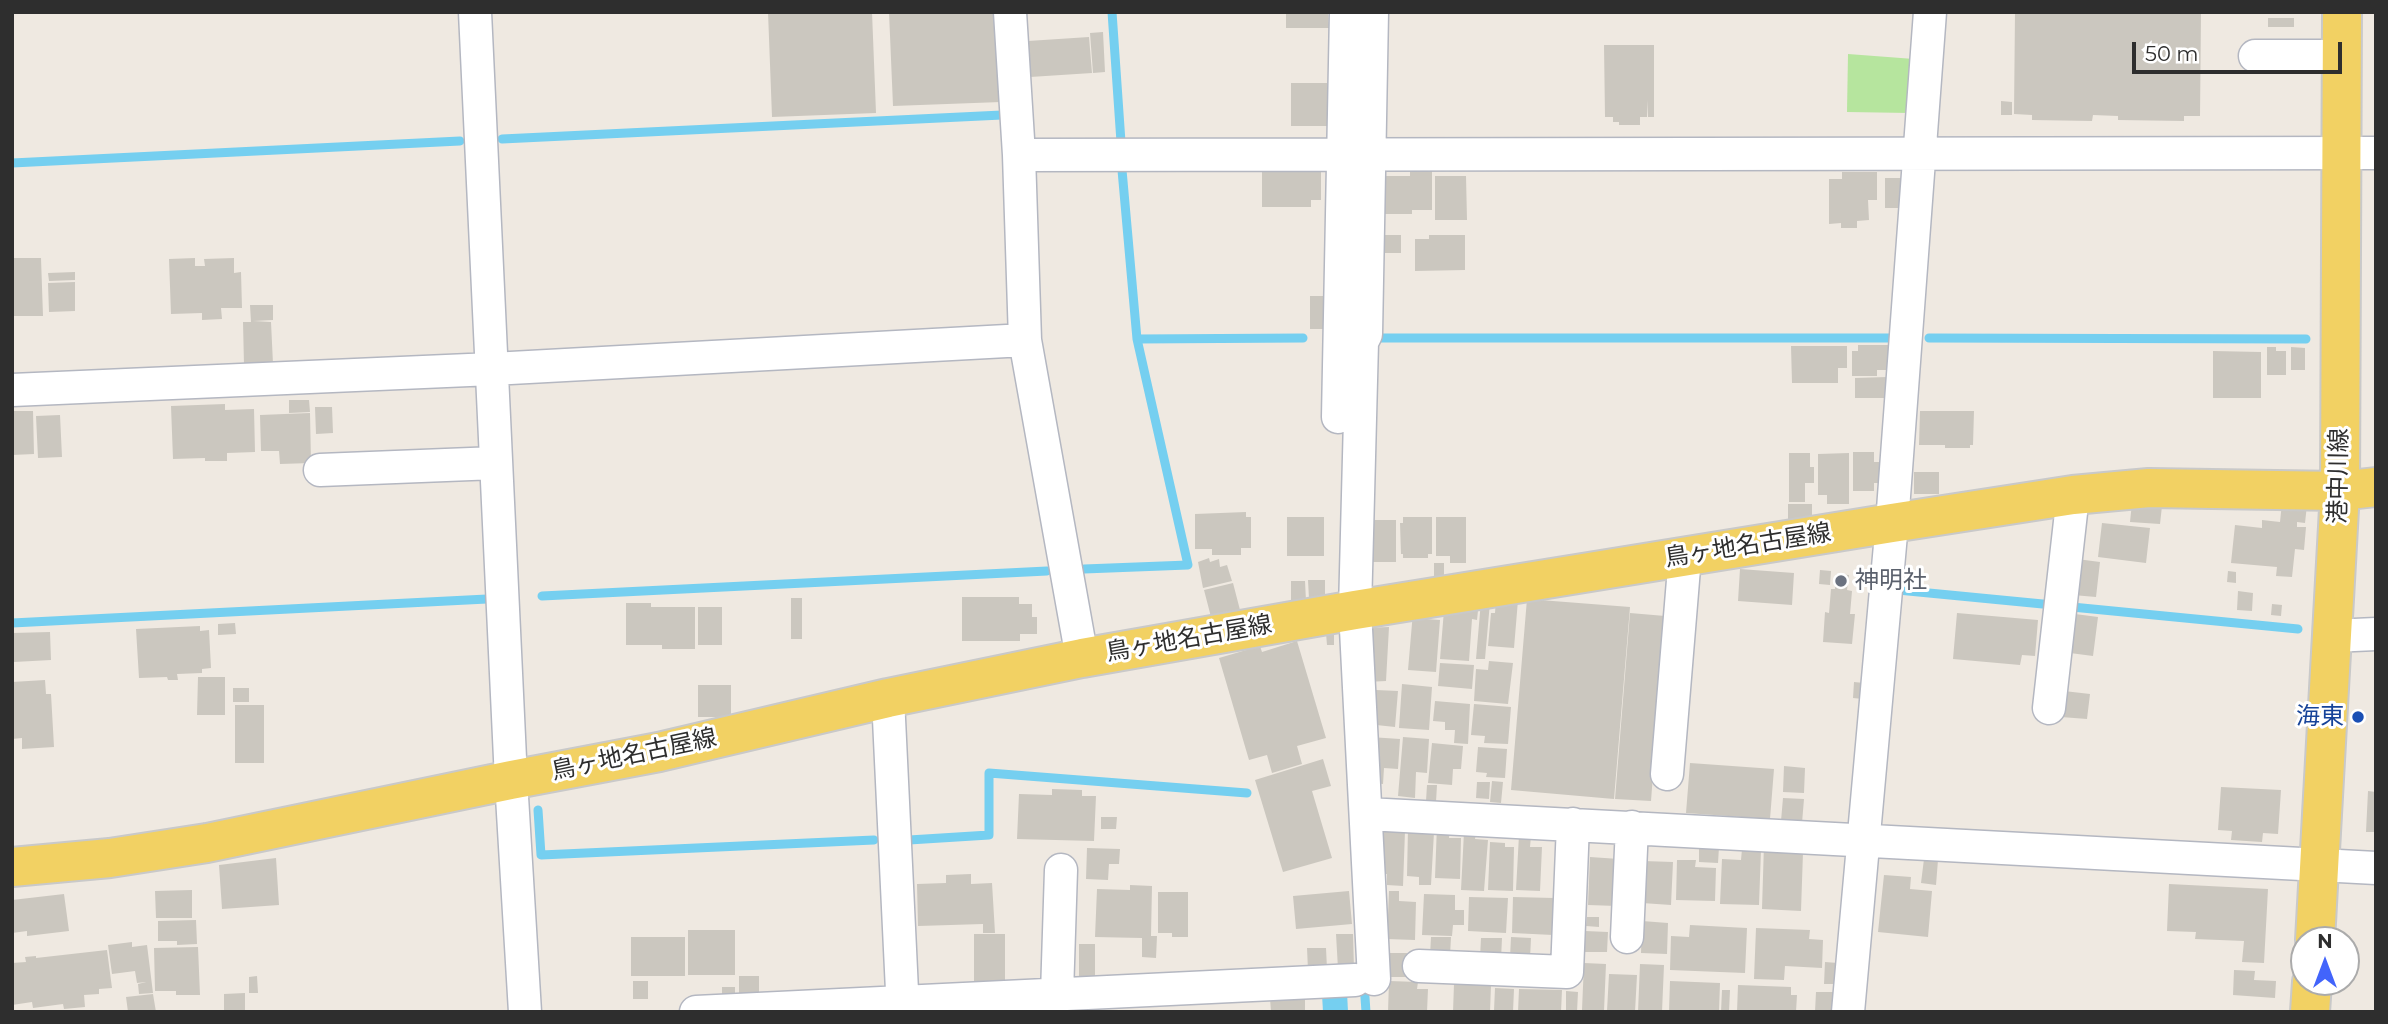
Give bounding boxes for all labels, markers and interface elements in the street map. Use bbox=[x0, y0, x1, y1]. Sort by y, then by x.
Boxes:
scale bar bbox=[2136, 28, 2346, 72]
text: 50 m bbox=[2145, 41, 2199, 66]
street label: 港中川線 bbox=[2324, 428, 2354, 524]
street label: 鳥ヶ地名古屋線 bbox=[1663, 519, 1833, 573]
place label: 神明社 bbox=[1855, 567, 1927, 595]
marker: 神明社 bbox=[1833, 573, 1849, 589]
street label: 鳥ヶ地名古屋線 bbox=[1104, 610, 1274, 668]
place label: 海東 bbox=[2296, 703, 2344, 731]
marker: 海東 bbox=[2350, 709, 2366, 725]
street label: 鳥ヶ地名古屋線 bbox=[549, 723, 719, 787]
north arrow bbox=[2290, 926, 2360, 996]
text: N bbox=[2317, 930, 2333, 953]

